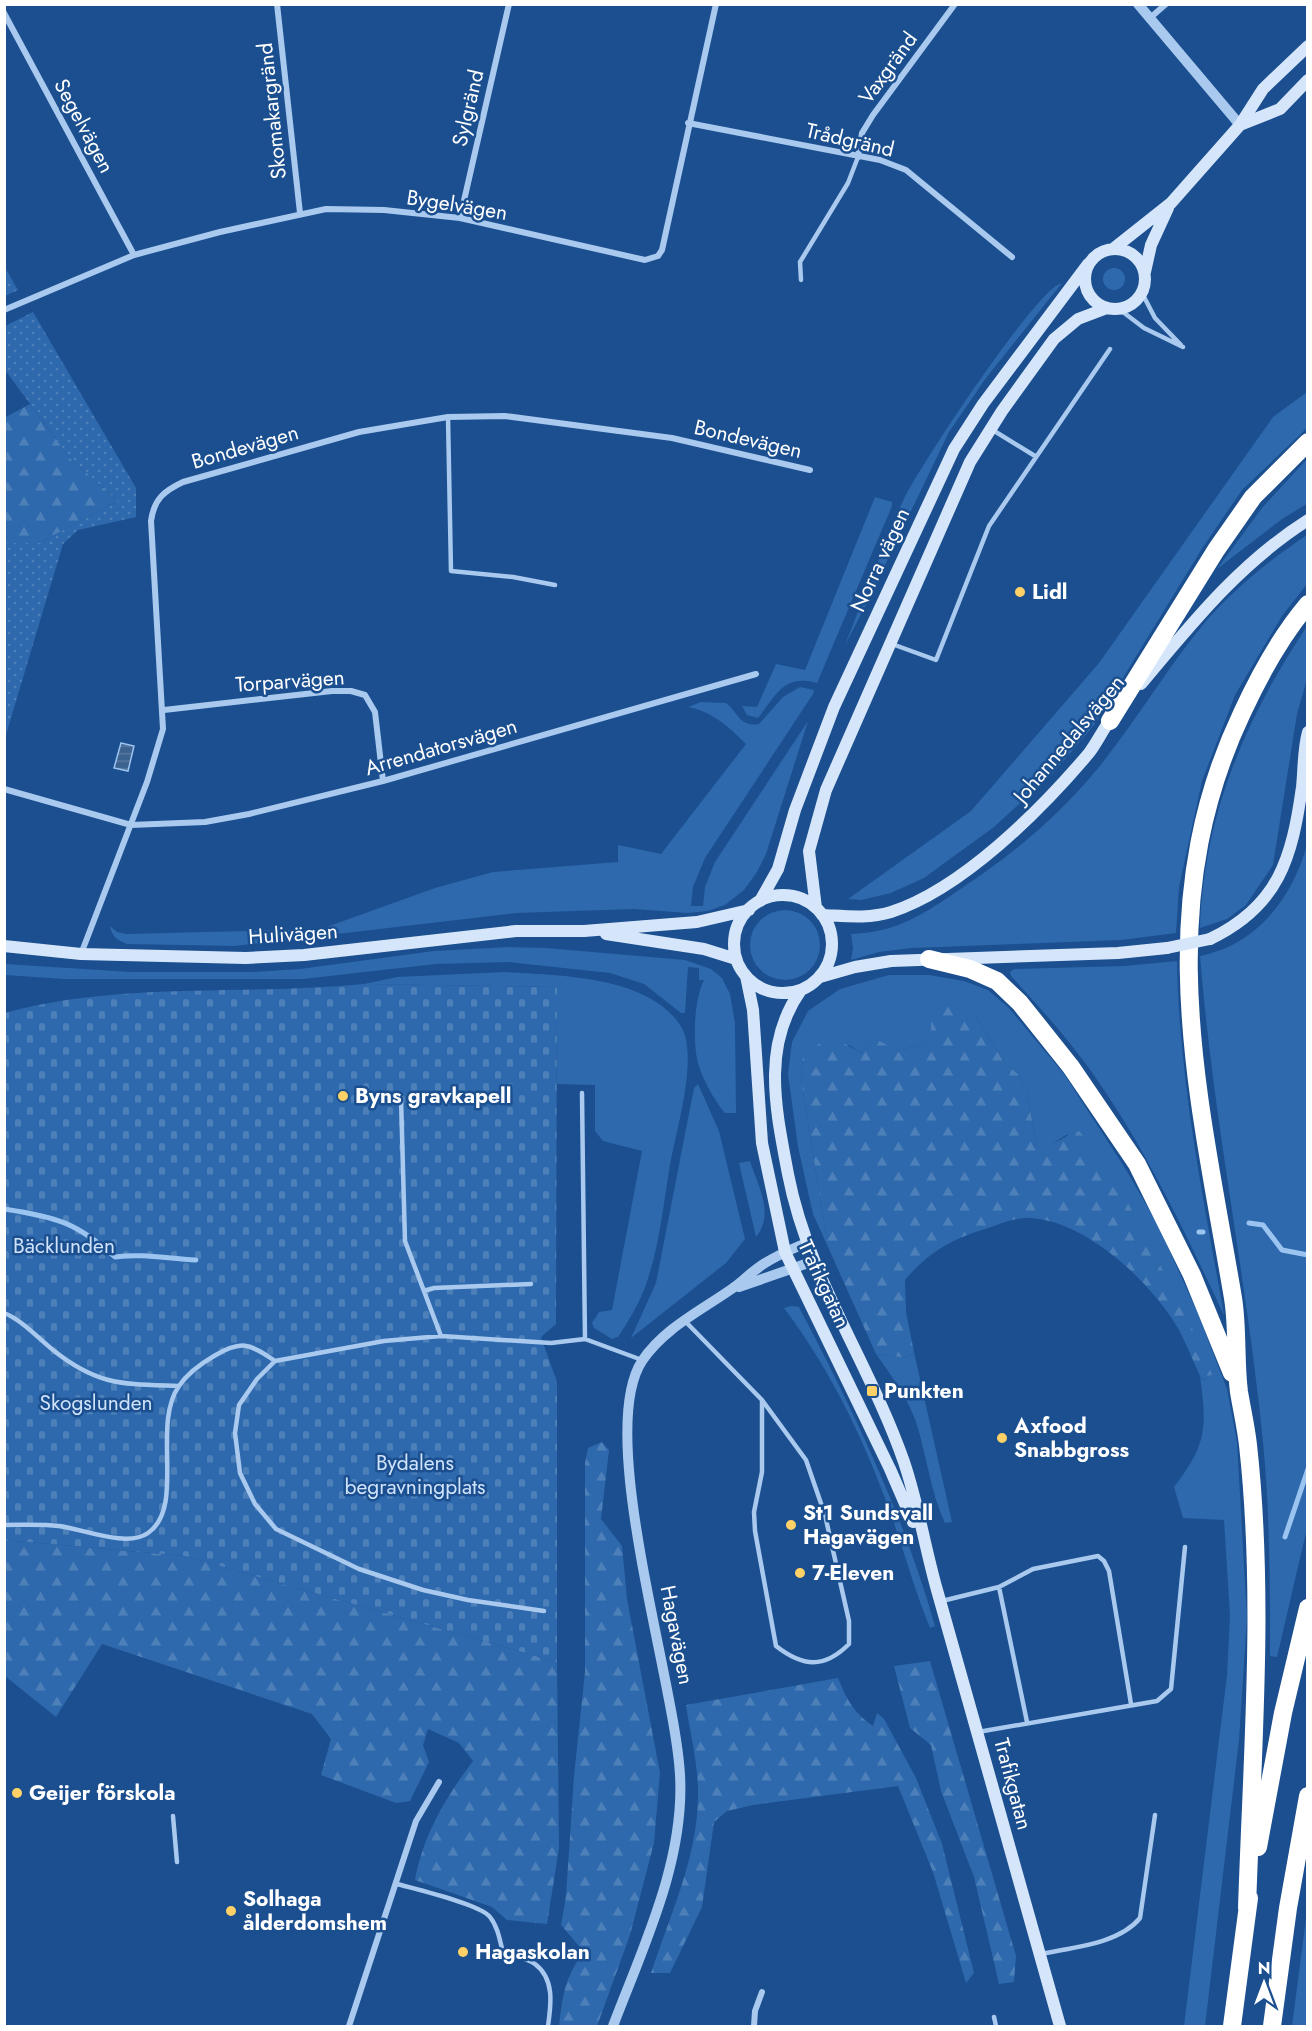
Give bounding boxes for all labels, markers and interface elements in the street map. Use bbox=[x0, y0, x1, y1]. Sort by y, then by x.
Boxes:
street label: Vaxgränd bbox=[852, 26, 924, 110]
street label: Skomakargränd bbox=[250, 41, 294, 181]
street label: Sylgränd bbox=[445, 67, 491, 149]
street label: Segelvägen bbox=[47, 73, 121, 179]
street label: Trådgränd bbox=[803, 115, 897, 165]
street label: Bygelvägen bbox=[405, 182, 509, 228]
street label: Bondevägen bbox=[691, 412, 805, 466]
street label: Bondevägen bbox=[188, 417, 302, 477]
street label: Norra vägen bbox=[843, 503, 917, 617]
place label: Lidl bbox=[1032, 577, 1068, 607]
marker: Lidl bbox=[1013, 585, 1027, 599]
street label: Torparvägen bbox=[234, 662, 346, 700]
street label: Johannedalsvägen bbox=[1004, 668, 1132, 812]
street label: Arrendatorsvägen bbox=[361, 711, 521, 783]
street label: Hulivägen bbox=[247, 916, 339, 952]
place label: Byns gravkapell bbox=[355, 1081, 511, 1111]
marker: Byns gravkapell bbox=[336, 1089, 350, 1103]
park label: Bäcklunden bbox=[13, 1231, 115, 1261]
street label: Trafikgatan bbox=[791, 1235, 857, 1333]
place label: Punkten bbox=[884, 1376, 964, 1406]
marker: Punkten bbox=[865, 1384, 879, 1398]
park label: Skogslunden bbox=[39, 1388, 153, 1418]
place label: Axfood Snabbgross bbox=[1013, 1411, 1130, 1465]
marker: Axfood Snabbgross bbox=[995, 1431, 1009, 1445]
park label: Bydalens begravningplats bbox=[344, 1448, 486, 1502]
place label: St1 Sundsvall Hagavägen bbox=[803, 1498, 933, 1552]
marker: St1 Sundsvall Hagavägen bbox=[784, 1518, 798, 1532]
place label: 7-Eleven bbox=[812, 1558, 894, 1588]
marker: 7-Eleven bbox=[793, 1566, 807, 1580]
street label: Hagavägen bbox=[653, 1583, 701, 1687]
street label: Trafikgatan bbox=[986, 1735, 1040, 1833]
place label: Geijer förskola bbox=[29, 1778, 176, 1808]
marker: Geijer förskola bbox=[10, 1786, 24, 1800]
place label: Solhaga ålderdomshem bbox=[243, 1884, 387, 1938]
marker: Solhaga ålderdomshem bbox=[224, 1904, 238, 1918]
place label: Hagaskolan bbox=[475, 1937, 590, 1967]
marker: Hagaskolan bbox=[456, 1945, 470, 1959]
north arrow bbox=[1234, 1953, 1294, 2013]
text: N bbox=[1258, 1957, 1270, 1980]

